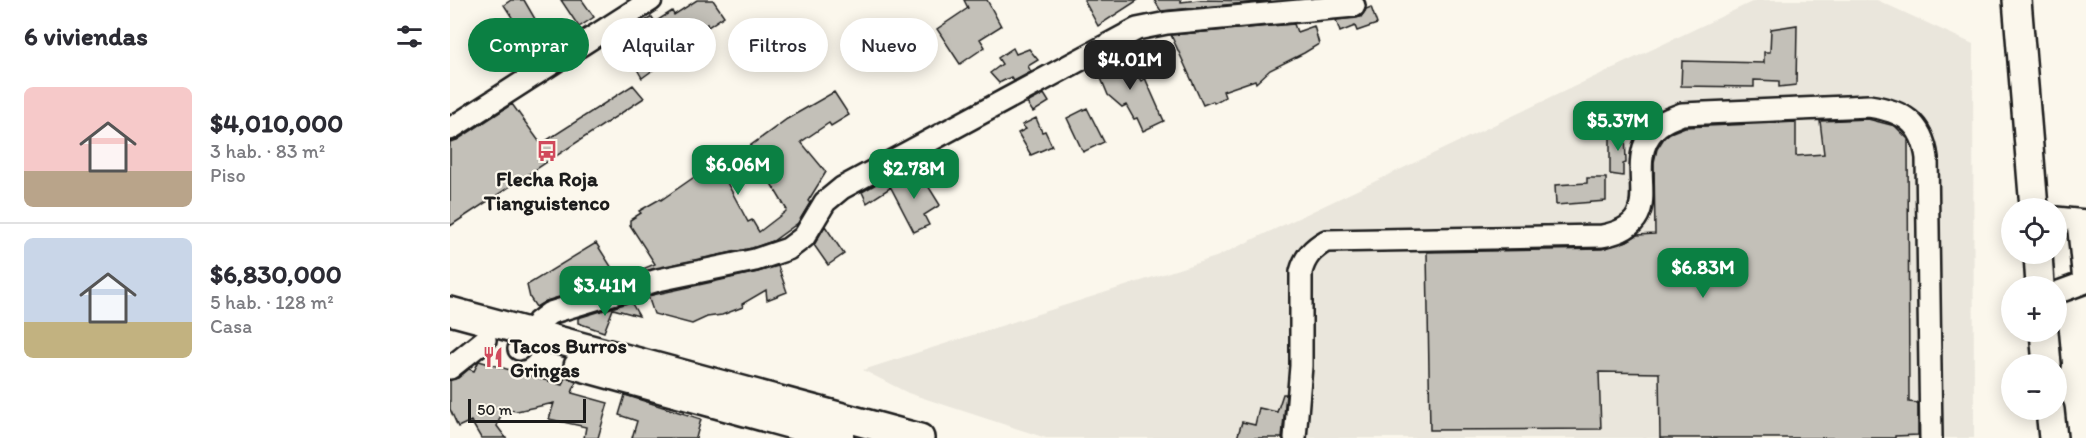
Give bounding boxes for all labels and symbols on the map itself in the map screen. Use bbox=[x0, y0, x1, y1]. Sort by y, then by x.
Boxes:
pin: $4.01M bbox=[1081, 40, 1179, 91]
pin: $5.37M bbox=[1569, 101, 1667, 152]
bus stop icon: Flecha Roja Tianguistenco bbox=[535, 139, 559, 163]
pin: $6.06M bbox=[689, 145, 787, 196]
pin: $2.78M bbox=[865, 149, 963, 200]
place label: Flecha Roja Tianguistenco bbox=[483, 166, 610, 216]
pin: $6.83M bbox=[1654, 248, 1752, 299]
pin: $3.41M bbox=[556, 266, 654, 317]
place label: Tacos Burros Gringas bbox=[509, 333, 627, 383]
restaurant icon: Tacos Burros Gringas bbox=[481, 345, 505, 369]
scale bar bbox=[468, 396, 586, 424]

